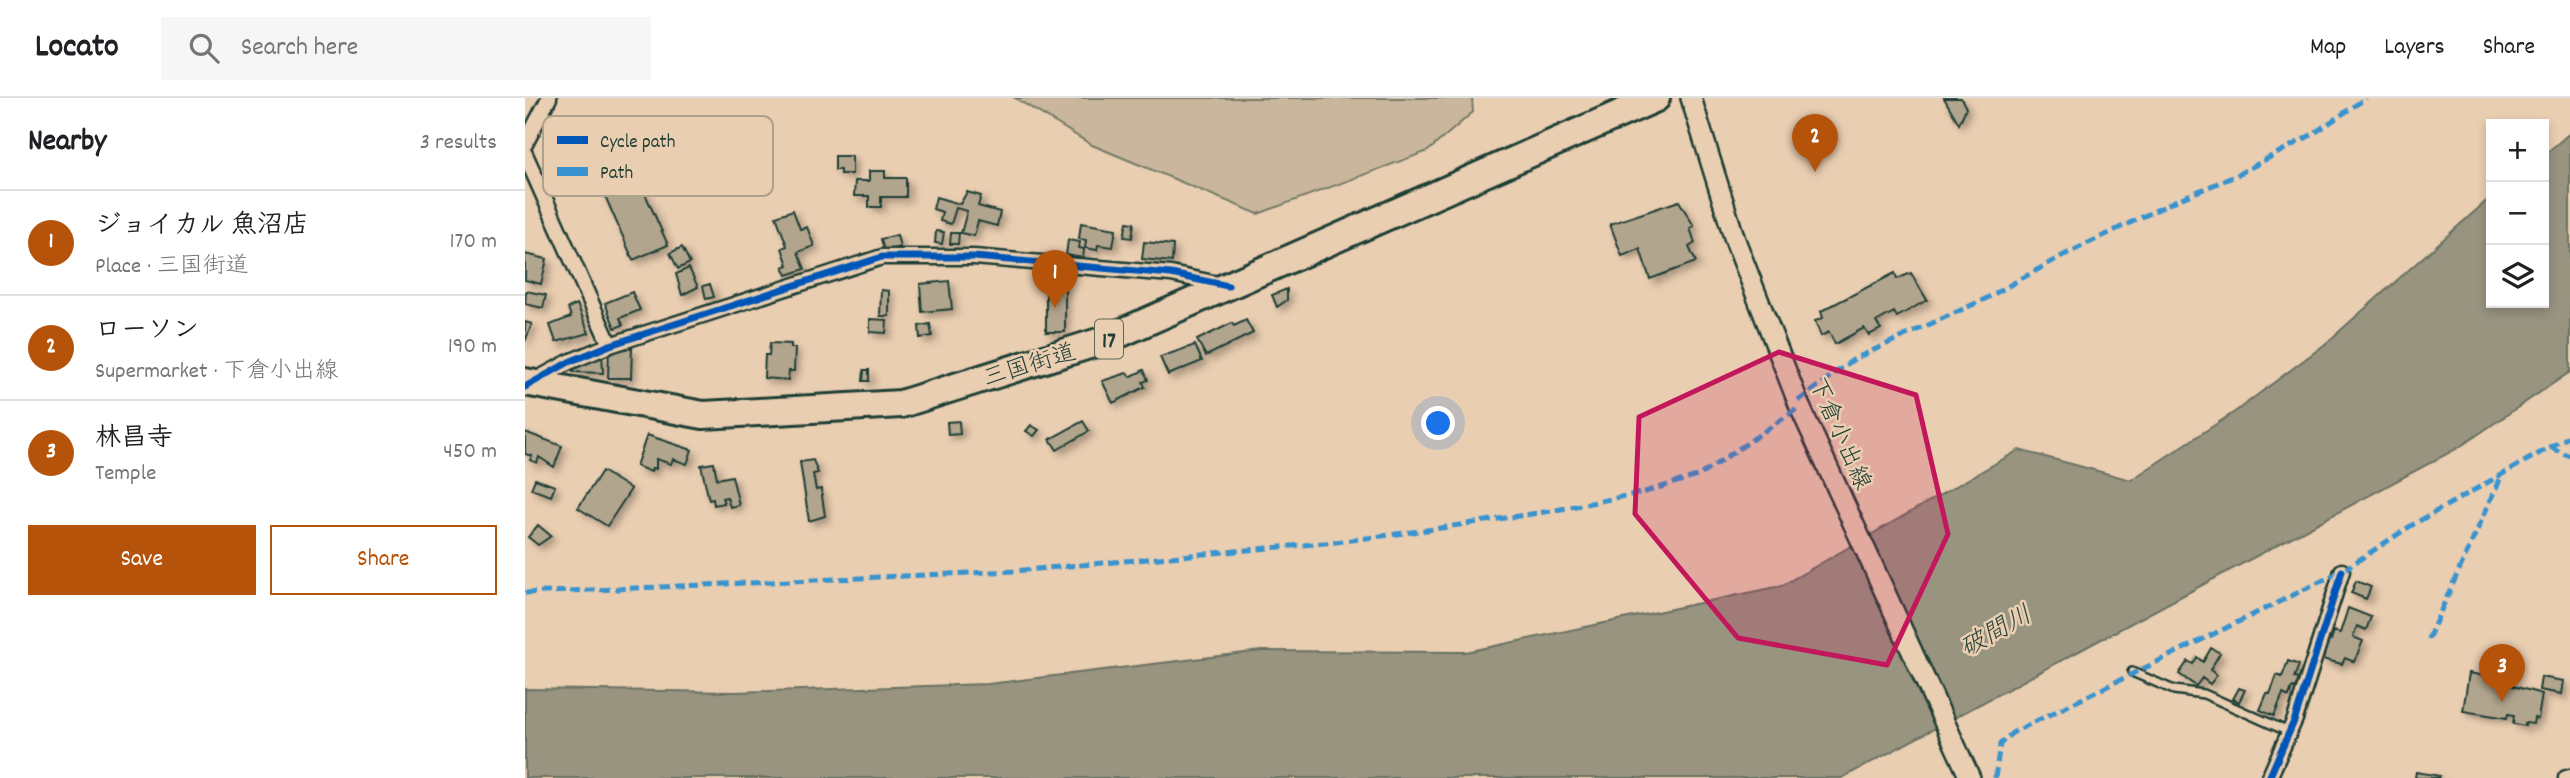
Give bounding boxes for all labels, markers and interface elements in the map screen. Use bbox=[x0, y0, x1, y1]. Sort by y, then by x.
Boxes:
search box bbox=[161, 17, 651, 80]
text: Locato bbox=[35, 25, 119, 72]
icon: search bbox=[185, 29, 223, 67]
text: Search here bbox=[241, 30, 358, 67]
text: Map bbox=[2310, 31, 2346, 65]
text: Layers bbox=[2384, 31, 2445, 65]
text: Share bbox=[2483, 31, 2535, 65]
pin: 2 bbox=[1792, 114, 1838, 172]
legend bbox=[543, 116, 773, 196]
map controls bbox=[2486, 119, 2549, 308]
button: + bbox=[2486, 119, 2549, 182]
text: Nearby bbox=[28, 122, 106, 165]
text: 3 results bbox=[420, 127, 497, 160]
text: Cycle path bbox=[600, 130, 675, 157]
text: Path bbox=[600, 161, 633, 188]
button: − bbox=[2486, 182, 2549, 245]
text: ジョイカル 魚沼店 bbox=[95, 208, 309, 245]
text: 1 bbox=[48, 226, 54, 259]
text: 170 m bbox=[450, 226, 497, 259]
button: layers bbox=[2486, 245, 2549, 308]
pin: 1 bbox=[1032, 250, 1078, 308]
text: Place · 三国街道 bbox=[95, 251, 249, 284]
text: ローソン bbox=[95, 313, 199, 350]
road number: 17 bbox=[1095, 320, 1123, 358]
text: 2 bbox=[46, 331, 56, 364]
text: 190 m bbox=[448, 331, 497, 364]
street label: 三国街道 bbox=[979, 337, 1081, 397]
text: Supermarket · 下倉小出線 bbox=[95, 356, 338, 389]
street label: 下倉小出線 bbox=[1798, 372, 1878, 496]
your location bbox=[1421, 406, 1455, 440]
text: 林昌寺 bbox=[95, 421, 173, 458]
text: 3 bbox=[46, 436, 56, 469]
text: 450 m bbox=[443, 436, 497, 469]
text: Temple bbox=[95, 458, 156, 491]
button: Save bbox=[28, 525, 256, 595]
button: Share bbox=[270, 525, 497, 595]
water label: 破間川 bbox=[1954, 598, 2040, 668]
pin: 3 bbox=[2479, 644, 2525, 702]

